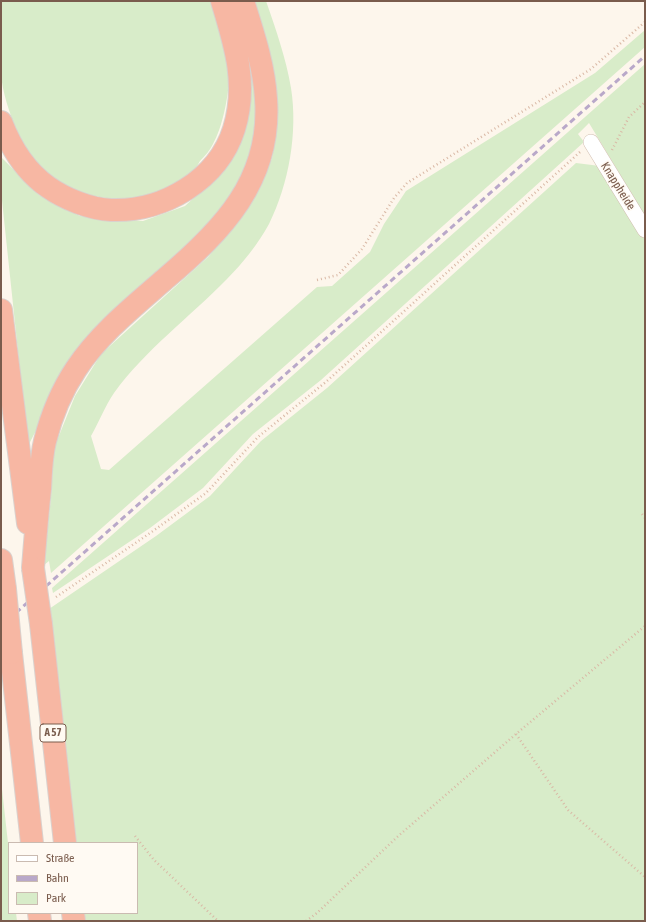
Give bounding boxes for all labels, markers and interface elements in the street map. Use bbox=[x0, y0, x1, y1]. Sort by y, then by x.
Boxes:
street label: Knappheide bbox=[598, 159, 638, 213]
road number: A 57 bbox=[40, 724, 66, 742]
legend bbox=[8, 842, 138, 914]
text: Straße bbox=[46, 851, 74, 865]
text: Bahn bbox=[46, 871, 69, 885]
text: Park bbox=[46, 891, 66, 905]

